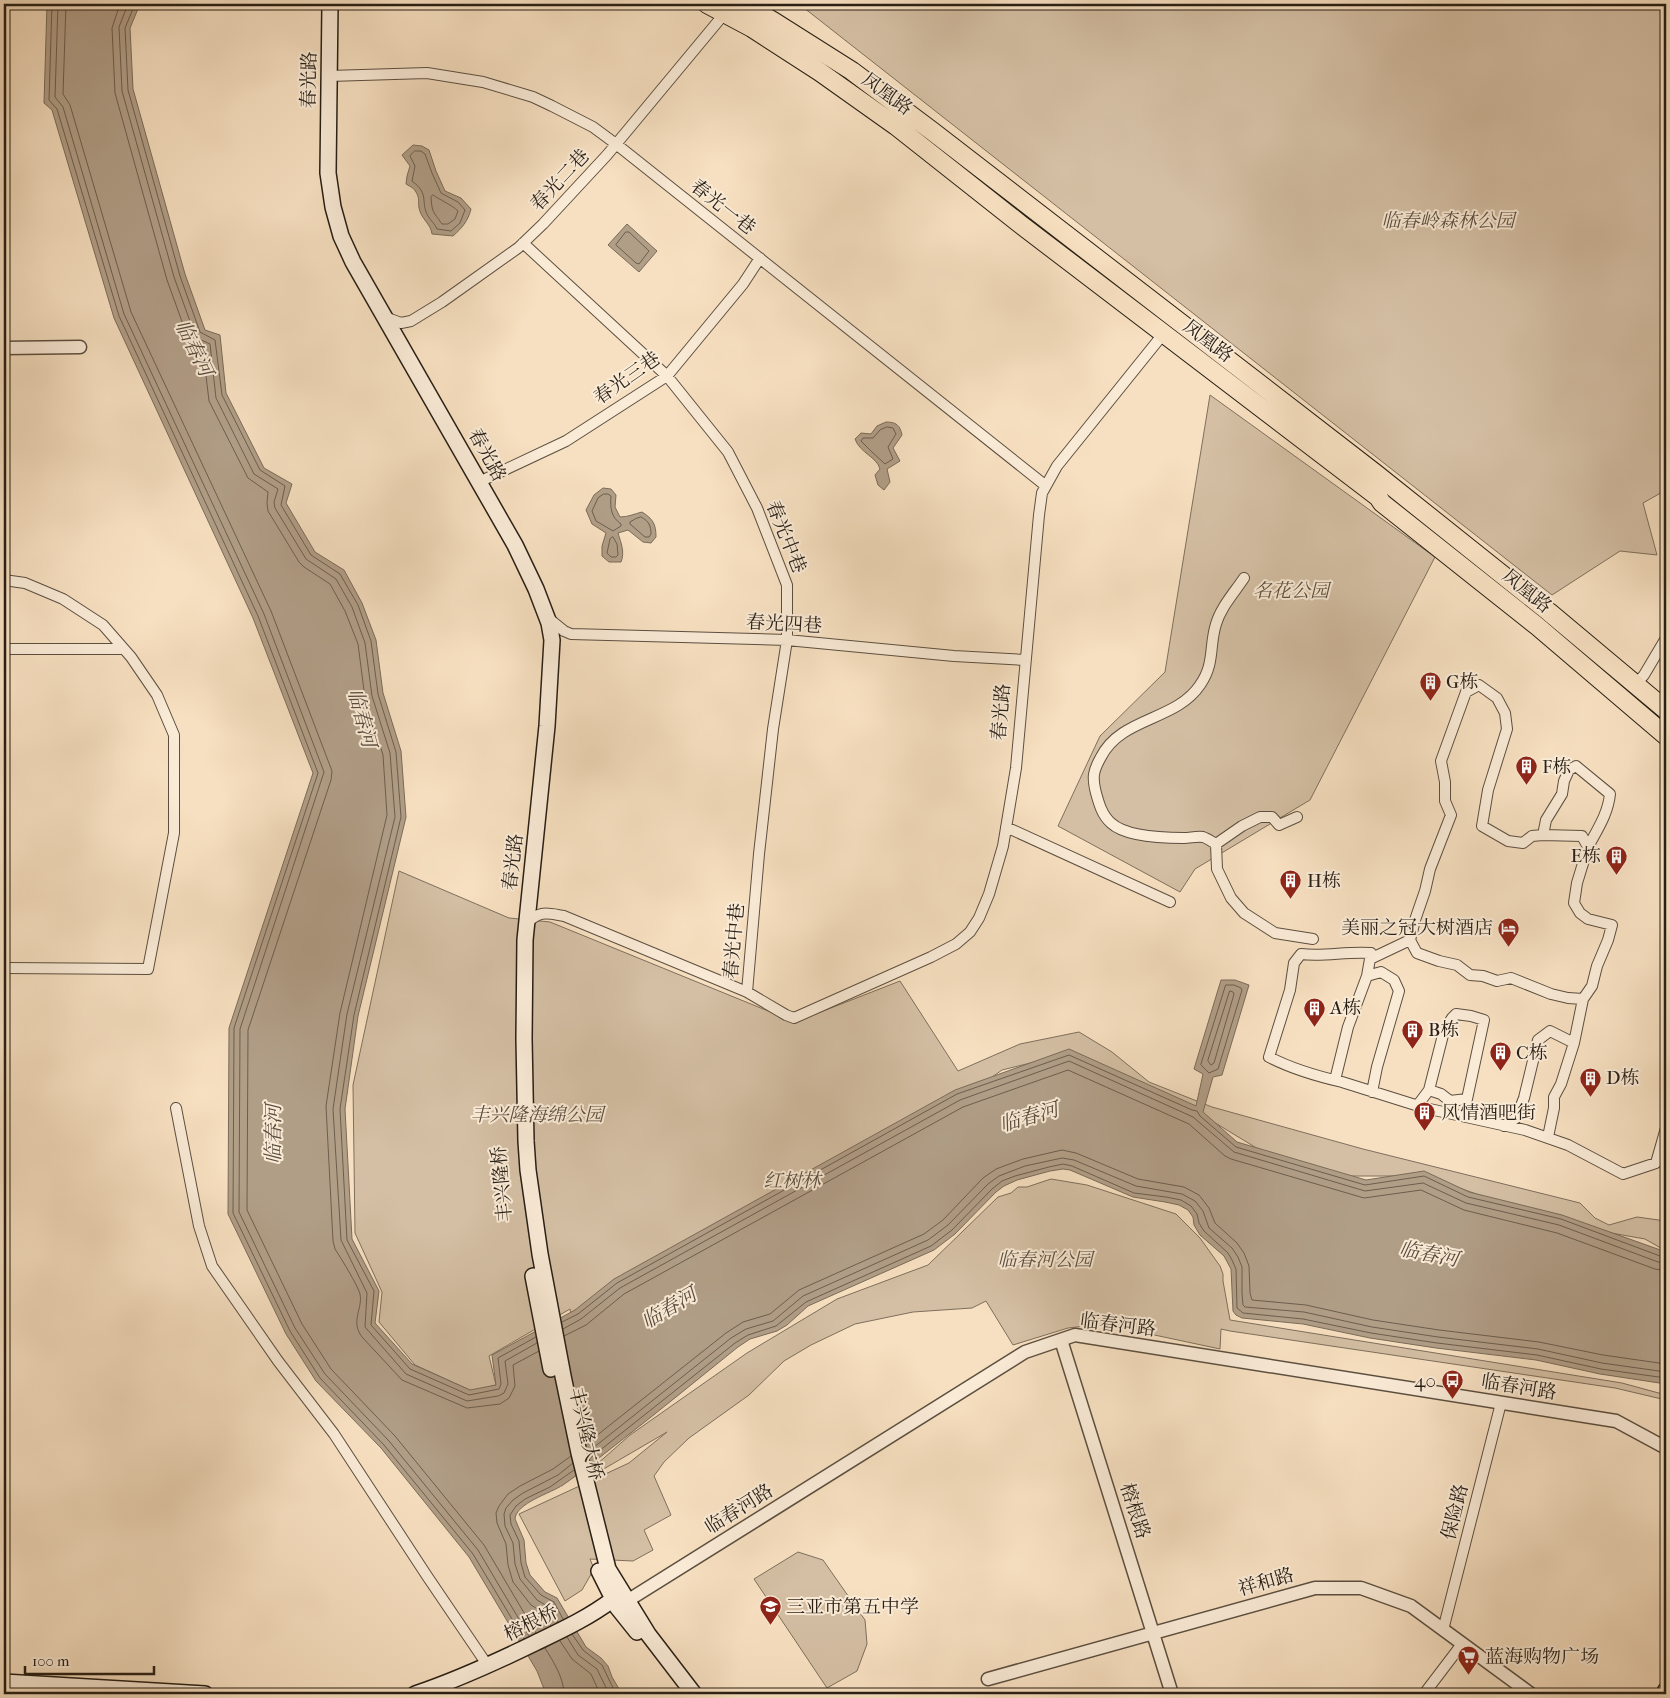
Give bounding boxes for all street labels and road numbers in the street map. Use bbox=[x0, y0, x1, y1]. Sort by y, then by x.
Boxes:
street label: 春光路 bbox=[298, 51, 320, 109]
street label: 凤凰路 bbox=[857, 68, 917, 120]
street label: 春光二巷 bbox=[526, 145, 594, 215]
street label: 春光一巷 bbox=[686, 175, 760, 239]
street label: 凤凰路 bbox=[1179, 315, 1237, 367]
street label: 春光三巷 bbox=[590, 347, 664, 409]
street label: 春光路 bbox=[464, 425, 510, 485]
street label: 春光中巷 bbox=[762, 498, 810, 576]
street label: 凤凰路 bbox=[1498, 565, 1556, 617]
street label: 春光四巷 bbox=[745, 611, 823, 637]
street label: 春光路 bbox=[988, 683, 1014, 741]
street label: 春光路 bbox=[499, 832, 527, 892]
street label: 春光中巷 bbox=[720, 902, 748, 980]
street label: 丰兴隆桥 bbox=[488, 1145, 516, 1223]
street label: 临春河路 bbox=[1079, 1309, 1157, 1341]
street label: 临春河路 bbox=[1480, 1370, 1558, 1404]
street label: 丰兴隆大桥 bbox=[565, 1385, 607, 1483]
street label: 临春河路 bbox=[701, 1480, 777, 1538]
street label: 榕根路 bbox=[1116, 1480, 1154, 1542]
street label: 保险路 bbox=[1437, 1482, 1473, 1542]
street label: 祥和路 bbox=[1236, 1564, 1296, 1600]
street label: 榕根桥 bbox=[501, 1601, 561, 1645]

